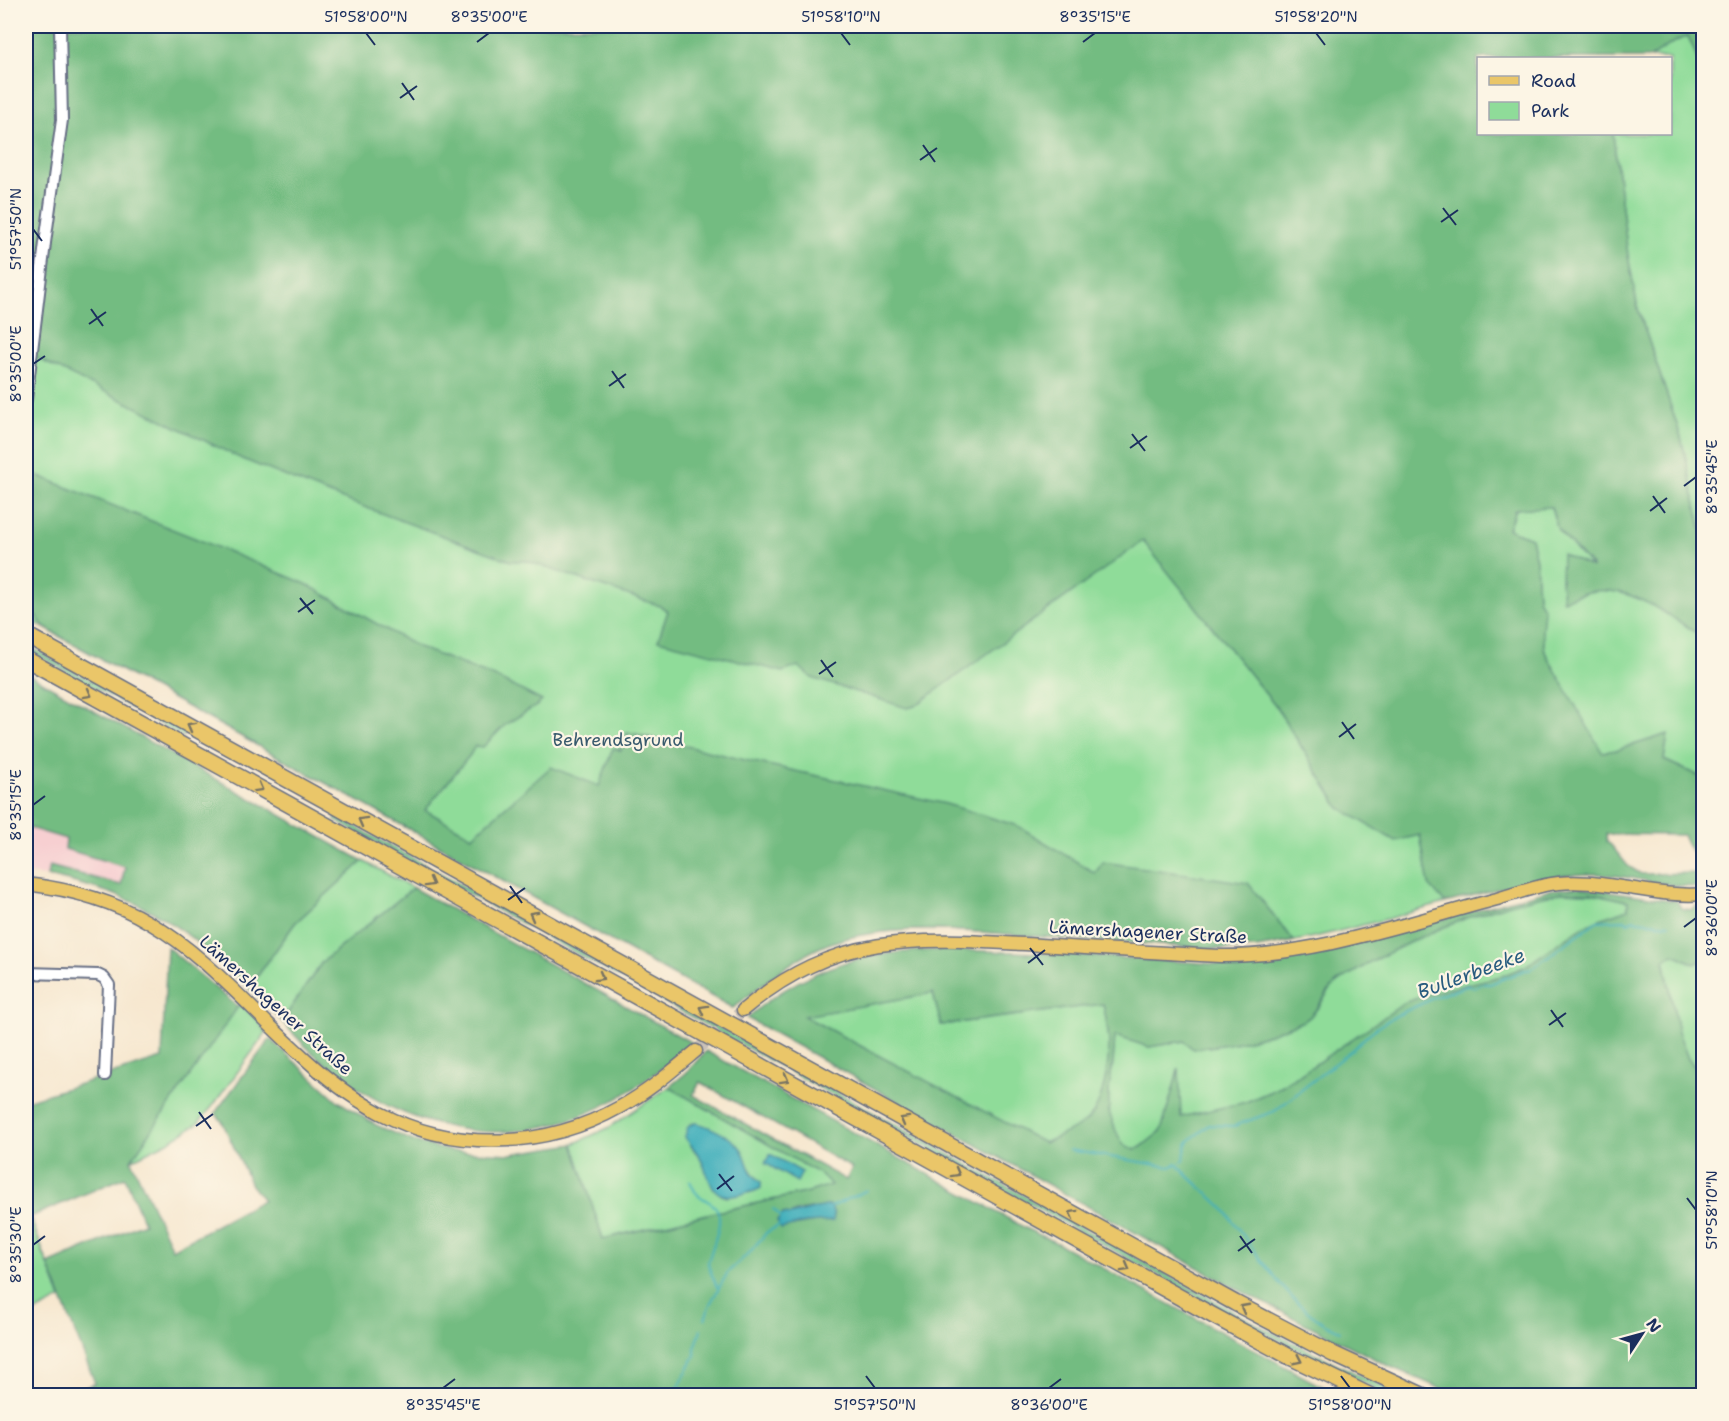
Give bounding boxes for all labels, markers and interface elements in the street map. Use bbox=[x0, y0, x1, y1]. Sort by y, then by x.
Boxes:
text: 51°58'00"N bbox=[324, 7, 408, 27]
text: 8°35'00"E bbox=[450, 7, 528, 27]
text: 51°58'10"N bbox=[801, 7, 881, 27]
text: 8°35'15"E bbox=[1059, 7, 1131, 27]
text: 51°58'20"N bbox=[1274, 7, 1358, 27]
legend bbox=[1477, 57, 1672, 135]
text: Road bbox=[1531, 69, 1576, 93]
text: Park bbox=[1531, 99, 1570, 123]
text: 51°57'50"N bbox=[6, 188, 26, 270]
text: 8°35'00"E bbox=[6, 325, 26, 403]
text: 8°35'45"E bbox=[1702, 439, 1722, 515]
one-way arrow bbox=[82, 687, 93, 698]
one-way arrow bbox=[187, 722, 197, 733]
park label: Behrendsgrund bbox=[552, 728, 684, 752]
text: 8°35'15"E bbox=[6, 769, 26, 841]
one-way arrow bbox=[253, 781, 263, 792]
one-way arrow bbox=[358, 816, 368, 828]
one-way arrow bbox=[423, 876, 434, 887]
text: 8°36'00"E bbox=[1702, 879, 1722, 957]
one-way arrow bbox=[528, 911, 539, 922]
street label: Lämershagener Straße bbox=[1048, 915, 1248, 949]
street label: Lämershagener Straße bbox=[194, 930, 358, 1080]
water label: Bullerbeeke bbox=[1413, 941, 1529, 1005]
one-way arrow bbox=[594, 970, 604, 981]
one-way arrow bbox=[699, 1005, 709, 1016]
one-way arrow bbox=[779, 1072, 789, 1083]
one-way arrow bbox=[900, 1116, 910, 1128]
one-way arrow bbox=[949, 1166, 960, 1178]
text: 51°58'10"N bbox=[1702, 1170, 1722, 1250]
text: 8°35'30"E bbox=[6, 1206, 26, 1284]
one-way arrow bbox=[1069, 1210, 1079, 1221]
one-way arrow bbox=[1120, 1261, 1130, 1272]
one-way arrow bbox=[1239, 1304, 1250, 1315]
north arrow bbox=[1612, 1304, 1672, 1364]
text: N bbox=[1642, 1314, 1666, 1337]
one-way arrow bbox=[1291, 1353, 1302, 1365]
text: 8°35'45"E bbox=[405, 1395, 481, 1415]
text: 51°57'50"N bbox=[834, 1395, 916, 1415]
text: 8°36'00"E bbox=[1010, 1395, 1088, 1415]
text: 51°58'00"N bbox=[1308, 1395, 1392, 1415]

